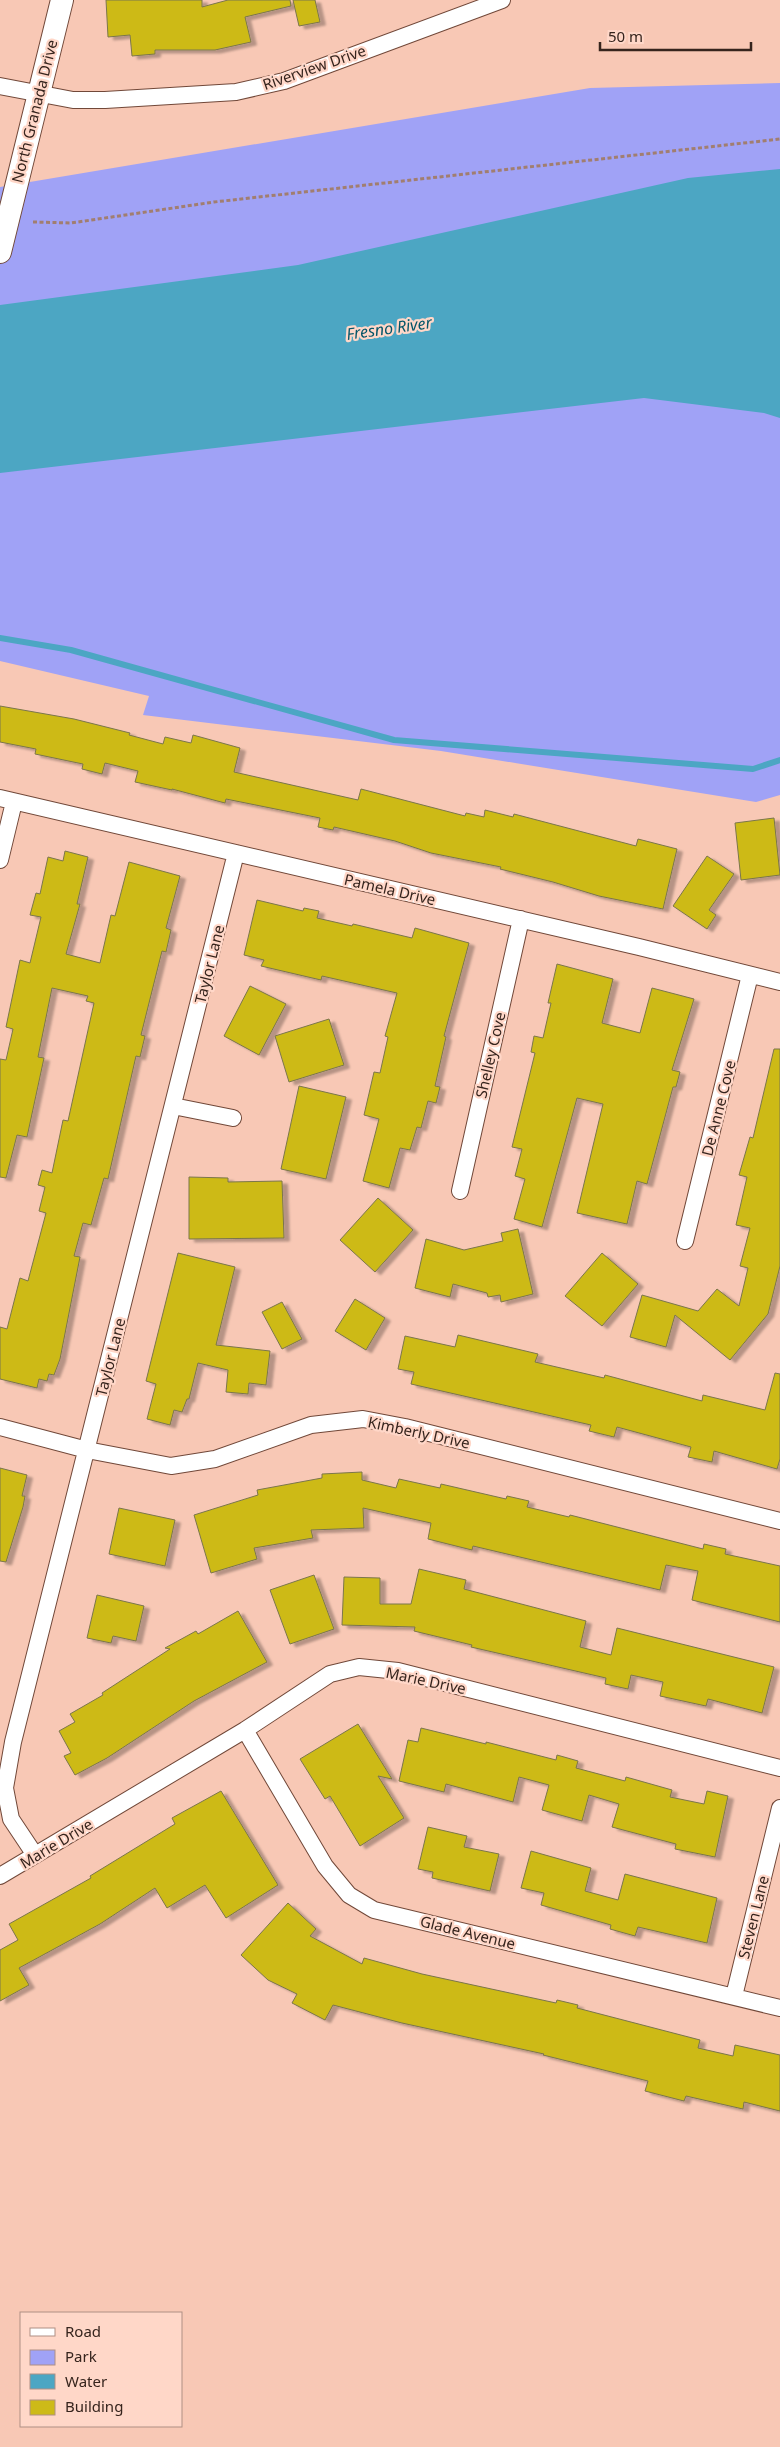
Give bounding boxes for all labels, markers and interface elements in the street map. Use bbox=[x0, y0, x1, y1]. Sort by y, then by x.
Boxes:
scale bar bbox=[600, 20, 751, 52]
text: 50 m bbox=[608, 26, 643, 46]
street label: North Granada Drive bbox=[7, 37, 61, 185]
street label: Riverview Drive bbox=[260, 40, 368, 94]
water label: Fresno River bbox=[345, 311, 434, 345]
street label: Pamela Drive bbox=[342, 869, 438, 909]
street label: Taylor Lane bbox=[190, 923, 228, 1005]
street label: Shelley Cove bbox=[470, 1010, 510, 1100]
street label: De Anne Cove bbox=[696, 1058, 740, 1158]
street label: Taylor Lane bbox=[91, 1316, 129, 1398]
street label: Kimberly Drive bbox=[366, 1411, 472, 1453]
street label: Marie Drive bbox=[384, 1662, 468, 1698]
street label: Marie Drive bbox=[16, 1813, 96, 1873]
street label: Steven Lane bbox=[733, 1873, 773, 1961]
street label: Glade Avenue bbox=[418, 1911, 518, 1953]
legend bbox=[20, 2312, 182, 2427]
text: Road bbox=[65, 2321, 101, 2341]
text: Park bbox=[65, 2346, 97, 2366]
text: Water bbox=[65, 2371, 107, 2391]
text: Building bbox=[65, 2396, 123, 2416]

